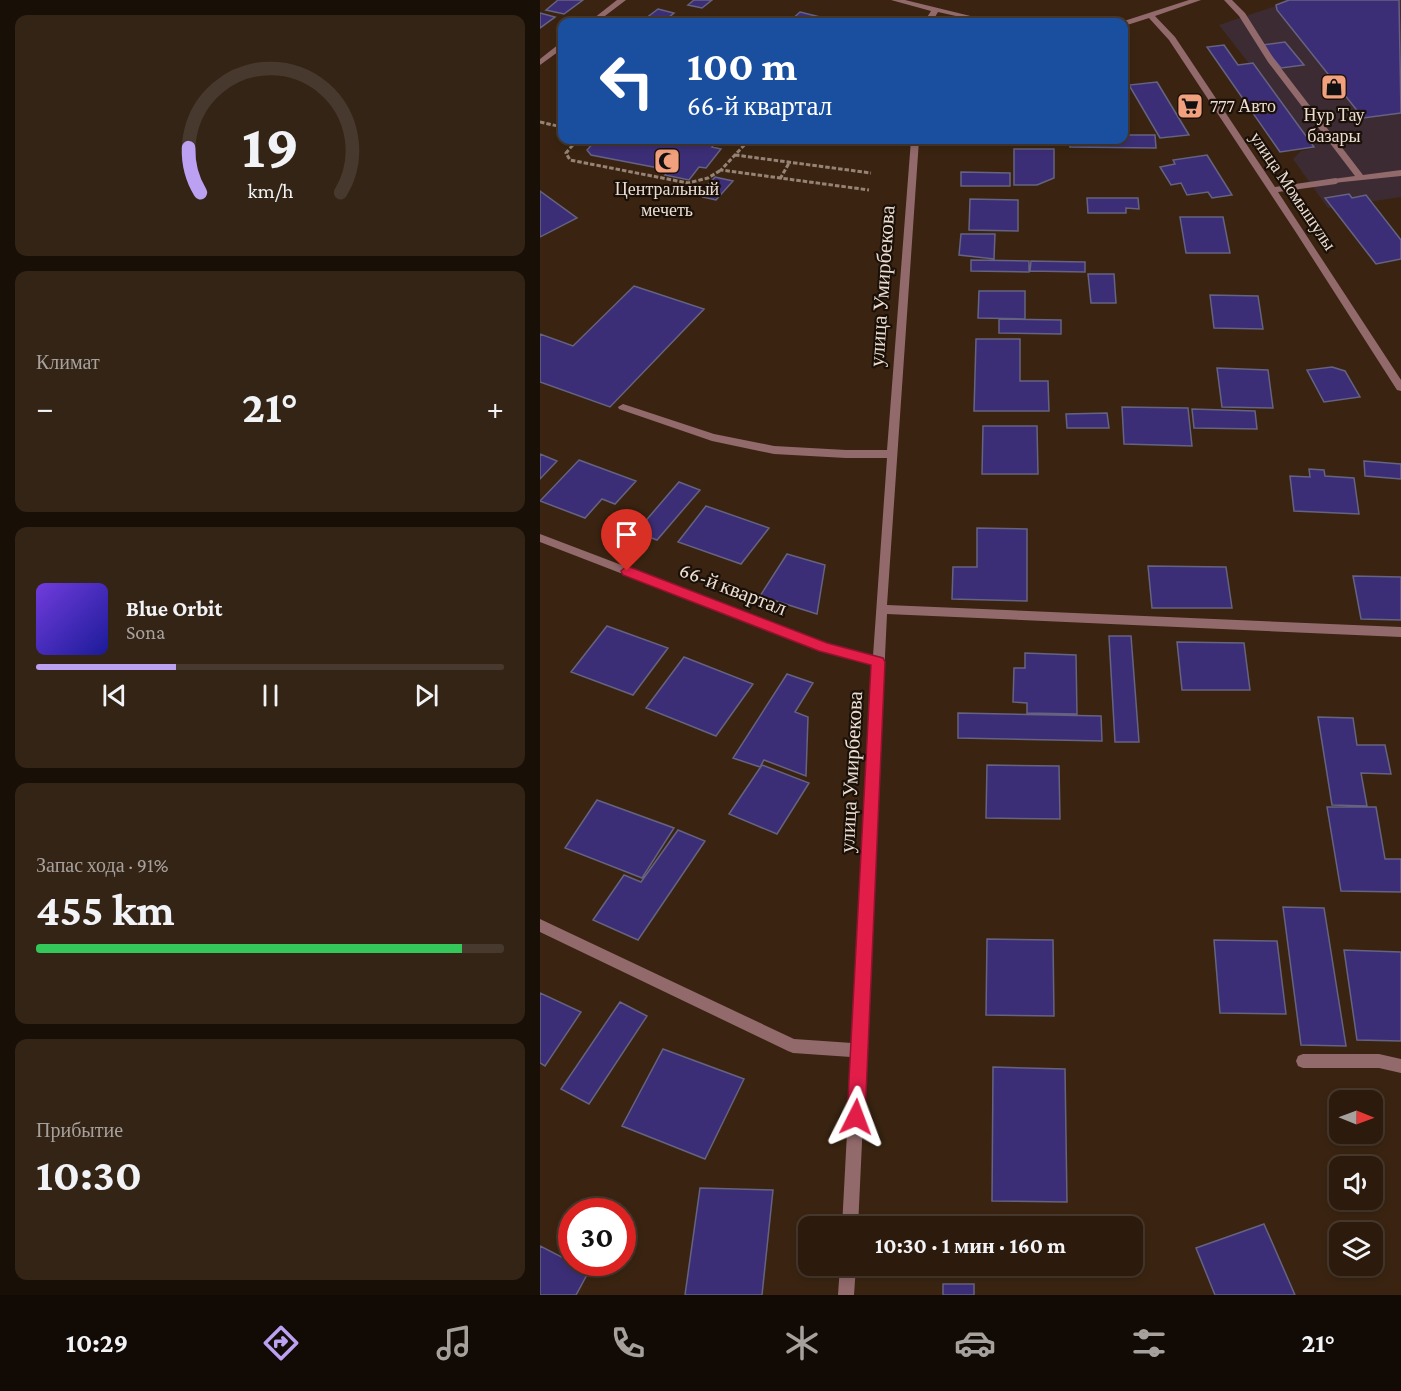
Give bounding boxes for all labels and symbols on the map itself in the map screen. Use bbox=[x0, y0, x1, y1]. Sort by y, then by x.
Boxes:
shop icon: Нур Тау базары bbox=[1319, 72, 1349, 102]
supermarket icon: 777 Авто bbox=[1175, 91, 1205, 121]
place label: 777 Авто bbox=[1210, 96, 1276, 116]
place label: Нур Тау базары bbox=[1304, 105, 1365, 146]
street label: улица Момышулы bbox=[1246, 128, 1340, 254]
mosque icon: Центральный мечеть bbox=[652, 146, 682, 176]
place label: Центральный мечеть bbox=[615, 179, 720, 220]
street label: улица Умирбекова bbox=[864, 204, 900, 368]
pin bbox=[601, 509, 652, 571]
street label: 66-й квартал bbox=[676, 558, 790, 620]
street label: улица Умирбекова bbox=[835, 690, 867, 854]
position arrow bbox=[824, 1085, 888, 1149]
north arrow bbox=[1329, 1090, 1383, 1144]
speed limit sign: 30 bbox=[558, 1198, 636, 1276]

